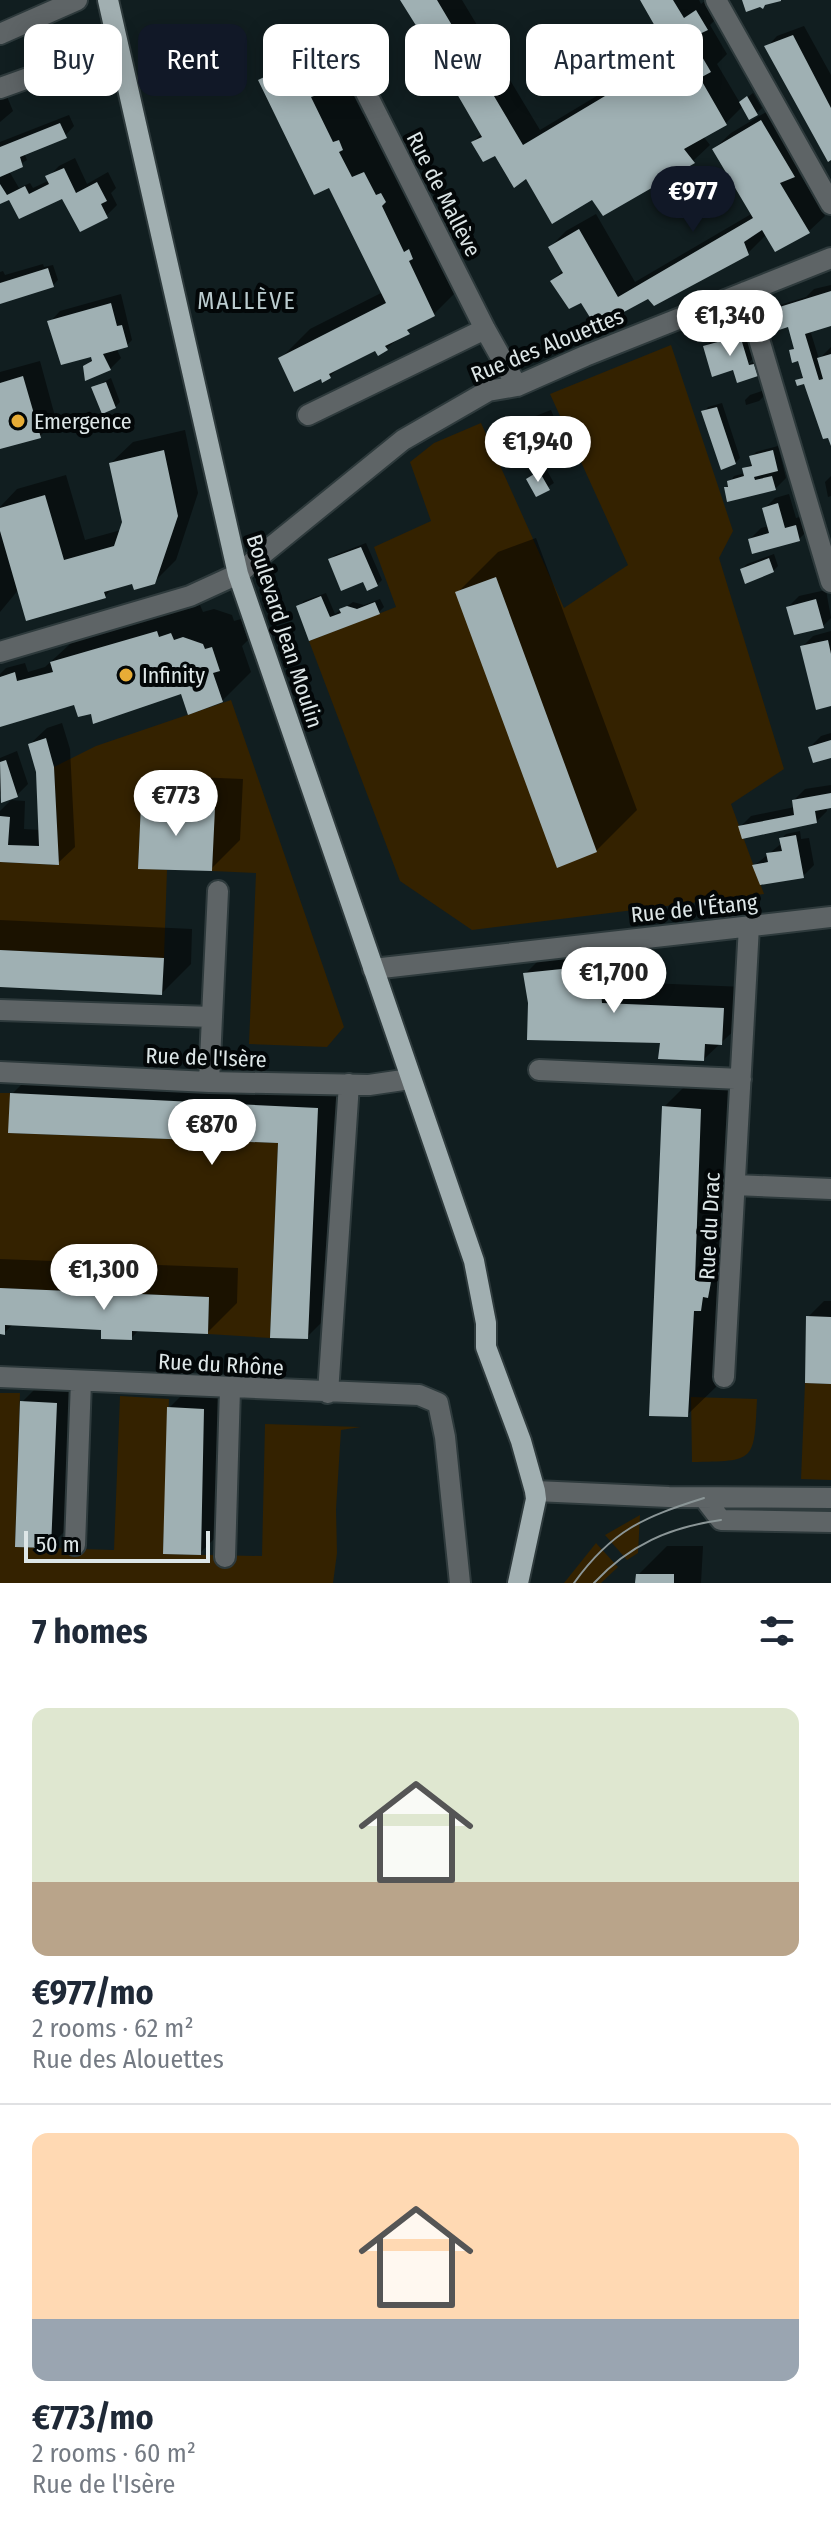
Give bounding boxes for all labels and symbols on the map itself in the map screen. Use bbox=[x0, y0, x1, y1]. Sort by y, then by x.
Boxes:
street label: Rue de Mallève bbox=[401, 127, 487, 261]
pin: €977 bbox=[646, 166, 740, 234]
district label: MALLÈVE bbox=[197, 286, 297, 315]
pin: €1,340 bbox=[665, 290, 795, 358]
street label: Rue des Alouettes bbox=[467, 303, 627, 388]
place label: Emergence bbox=[34, 408, 132, 435]
marker: Emergence bbox=[9, 412, 27, 430]
pin: €1,940 bbox=[473, 416, 603, 484]
street label: Boulevard Jean Moulin bbox=[241, 531, 329, 731]
place label: Infinity bbox=[142, 662, 205, 689]
marker: Infinity bbox=[117, 666, 135, 684]
pin: €773 bbox=[129, 770, 223, 838]
street label: Rue de l'Étang bbox=[629, 888, 759, 929]
pin: €1,700 bbox=[549, 947, 679, 1015]
street label: Rue de l'Isère bbox=[145, 1042, 267, 1073]
pin: €870 bbox=[165, 1099, 259, 1167]
street label: Rue du Drac bbox=[693, 1171, 726, 1281]
pin: €1,300 bbox=[39, 1244, 169, 1312]
street label: Rue du Rhône bbox=[158, 1348, 284, 1381]
scale bar bbox=[24, 1527, 210, 1563]

